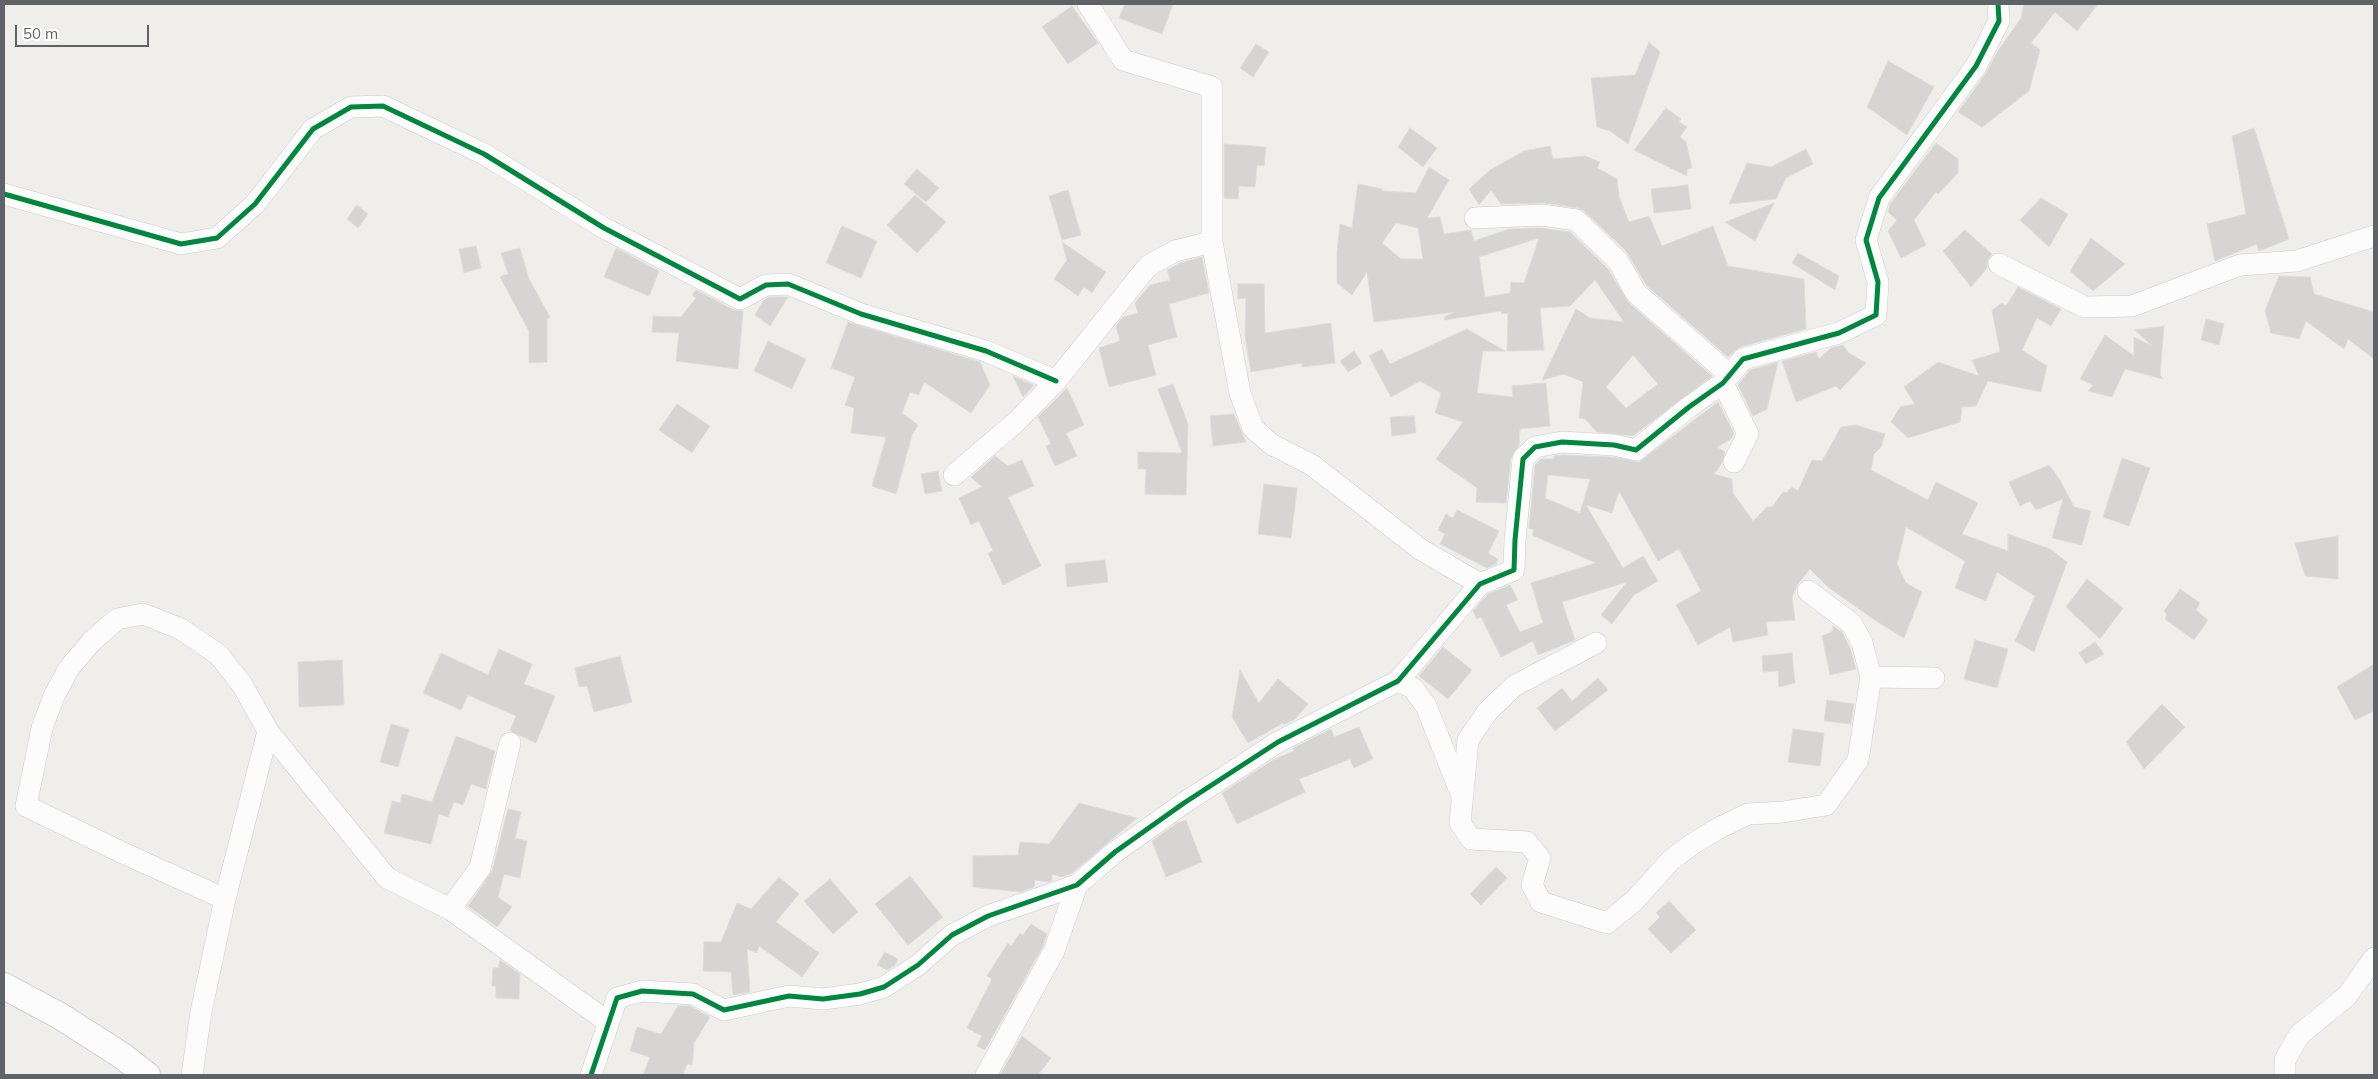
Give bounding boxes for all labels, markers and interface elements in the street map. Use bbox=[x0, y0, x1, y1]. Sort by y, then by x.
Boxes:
scale bar bbox=[18, 15, 151, 47]
text: 50 m bbox=[23, 24, 58, 43]

